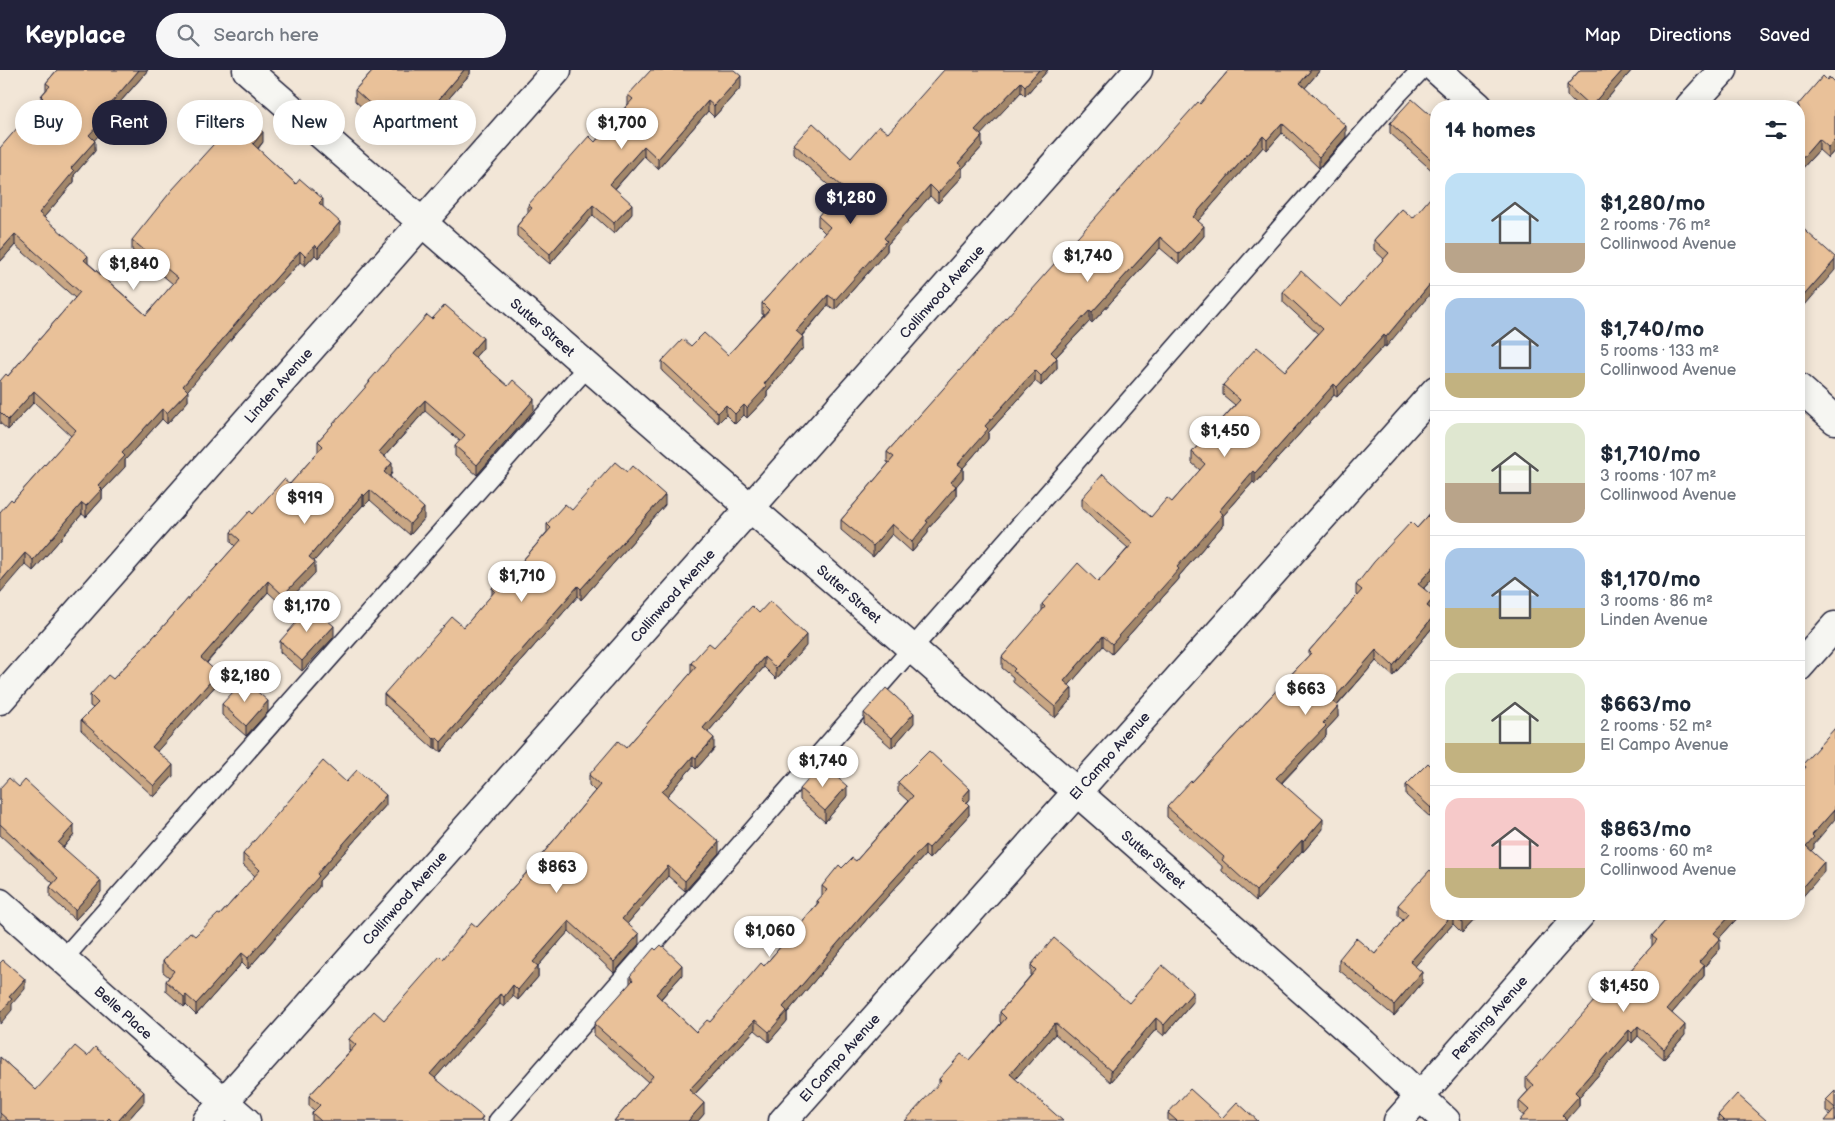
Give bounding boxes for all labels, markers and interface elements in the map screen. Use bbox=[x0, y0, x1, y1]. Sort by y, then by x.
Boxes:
search box bbox=[156, 13, 506, 58]
text: Keyplace bbox=[25, 21, 126, 50]
icon: search bbox=[174, 21, 202, 49]
text: Search here bbox=[214, 24, 319, 47]
text: Map bbox=[1585, 25, 1621, 46]
text: Directions bbox=[1649, 25, 1731, 46]
text: Saved bbox=[1759, 25, 1810, 46]
chip: Buy bbox=[15, 100, 82, 145]
chip: Rent bbox=[92, 100, 167, 145]
chip: Filters bbox=[177, 100, 263, 145]
chip: New bbox=[273, 100, 345, 145]
chip: Apartment bbox=[355, 100, 476, 145]
pin: $1,700 bbox=[581, 108, 663, 150]
text: $1,700 bbox=[597, 114, 647, 133]
icon: filters bbox=[1762, 116, 1790, 144]
text: 14 homes bbox=[1445, 118, 1536, 143]
pin: $1,280 bbox=[810, 182, 892, 225]
text: $1,280 bbox=[826, 189, 876, 208]
text: $1,280/mo bbox=[1600, 191, 1705, 216]
icon: home bbox=[1485, 193, 1545, 253]
text: 2 rooms · 76 m² bbox=[1600, 216, 1711, 235]
text: Collinwood Avenue bbox=[1600, 235, 1736, 254]
pin: $1,740 bbox=[1047, 240, 1129, 283]
street label: Collinwood Avenue bbox=[896, 242, 988, 342]
text: $1,740 bbox=[1063, 247, 1113, 266]
pin: $1,840 bbox=[93, 248, 175, 291]
text: $1,840 bbox=[109, 255, 159, 274]
street label: Sutter Street bbox=[507, 295, 579, 361]
text: $1,740/mo bbox=[1600, 317, 1704, 342]
icon: home bbox=[1485, 318, 1545, 378]
text: 5 rooms · 133 m² bbox=[1600, 342, 1719, 361]
street label: Linden Avenue bbox=[241, 345, 316, 427]
text: Collinwood Avenue bbox=[1600, 361, 1736, 380]
pin: $1,450 bbox=[1184, 416, 1266, 458]
text: $1,450 bbox=[1200, 422, 1250, 441]
text: $1,710/mo bbox=[1600, 442, 1701, 467]
icon: home bbox=[1485, 443, 1545, 503]
text: 3 rooms · 107 m² bbox=[1600, 467, 1716, 486]
pin: $919 bbox=[275, 482, 335, 525]
text: Collinwood Avenue bbox=[1600, 486, 1736, 505]
text: $919 bbox=[287, 489, 323, 508]
street label: Collinwood Avenue bbox=[627, 546, 719, 646]
pin: $1,710 bbox=[481, 560, 563, 603]
street label: Sutter Street bbox=[813, 561, 885, 627]
text: $1,710 bbox=[499, 567, 545, 586]
text: $1,170/mo bbox=[1600, 567, 1701, 592]
icon: home bbox=[1485, 568, 1545, 628]
pin: $1,170 bbox=[266, 590, 348, 633]
text: 3 rooms · 86 m² bbox=[1600, 592, 1713, 611]
text: $1,170 bbox=[284, 597, 330, 616]
text: Linden Avenue bbox=[1600, 611, 1708, 630]
pin: $2,180 bbox=[204, 660, 286, 703]
text: $2,180 bbox=[220, 667, 270, 686]
pin: $663 bbox=[1276, 674, 1336, 716]
text: $663 bbox=[1286, 680, 1326, 699]
text: $663/mo bbox=[1600, 692, 1691, 717]
icon: home bbox=[1485, 693, 1545, 753]
street label: El Campo Avenue bbox=[1066, 708, 1154, 804]
text: 2 rooms · 52 m² bbox=[1600, 717, 1712, 736]
text: El Campo Avenue bbox=[1600, 736, 1728, 755]
pin: $1,740 bbox=[782, 746, 864, 788]
text: $1,740 bbox=[798, 752, 848, 771]
text: $863/mo bbox=[1600, 817, 1691, 842]
icon: home bbox=[1485, 818, 1545, 878]
street label: Sutter Street bbox=[1118, 827, 1189, 893]
text: 2 rooms · 60 m² bbox=[1600, 842, 1713, 861]
street label: Collinwood Avenue bbox=[359, 848, 451, 949]
pin: $863 bbox=[527, 852, 587, 894]
text: $863 bbox=[537, 858, 577, 877]
text: Collinwood Avenue bbox=[1600, 861, 1736, 880]
pin: $1,060 bbox=[729, 916, 811, 958]
text: $1,060 bbox=[745, 922, 795, 941]
pin: $1,450 bbox=[1583, 970, 1665, 1013]
street label: Pershing Avenue bbox=[1448, 972, 1531, 1063]
text: $1,450 bbox=[1599, 977, 1649, 996]
street label: Belle Place bbox=[91, 983, 156, 1043]
street label: El Campo Avenue bbox=[796, 1010, 884, 1106]

